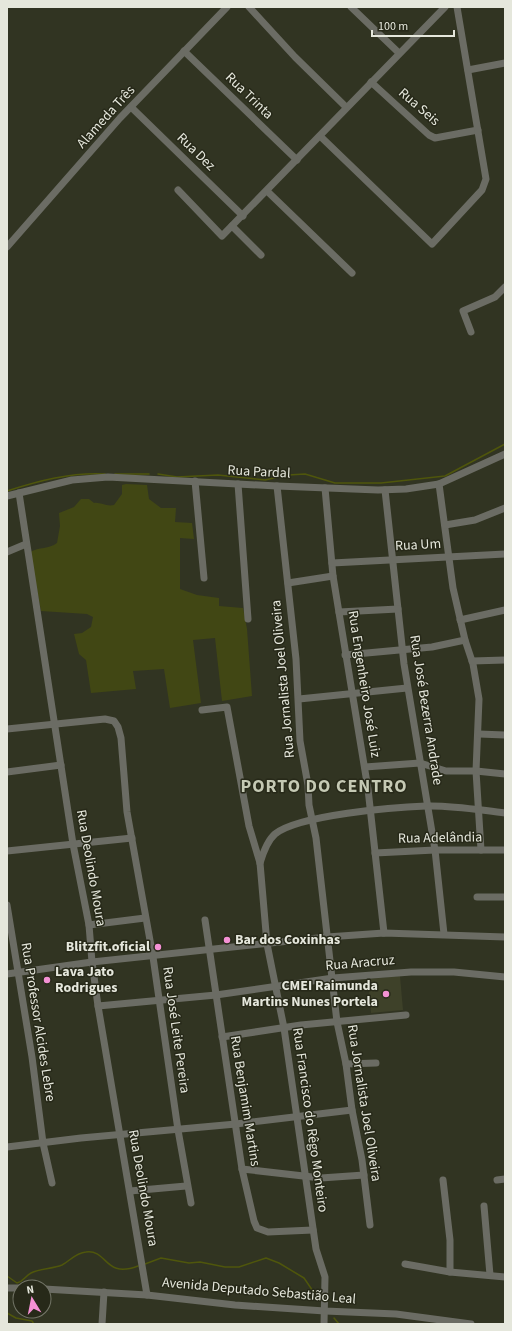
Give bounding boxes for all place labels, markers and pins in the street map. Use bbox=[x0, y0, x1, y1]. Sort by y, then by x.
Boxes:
place label: Bar dos Coxinhas bbox=[235, 930, 340, 950]
marker: Bar dos Coxinhas bbox=[222, 935, 232, 945]
place label: Blitzfit.oficial bbox=[66, 937, 150, 957]
marker: Blitzfit.oficial bbox=[153, 942, 163, 952]
place label: Lava Jato Rodrigues bbox=[55, 962, 118, 998]
marker: Lava Jato Rodrigues bbox=[42, 975, 52, 985]
place label: CMEI Raimunda Martins Nunes Portela bbox=[241, 976, 378, 1012]
marker: CMEI Raimunda Martins Nunes Portela bbox=[381, 989, 391, 999]

